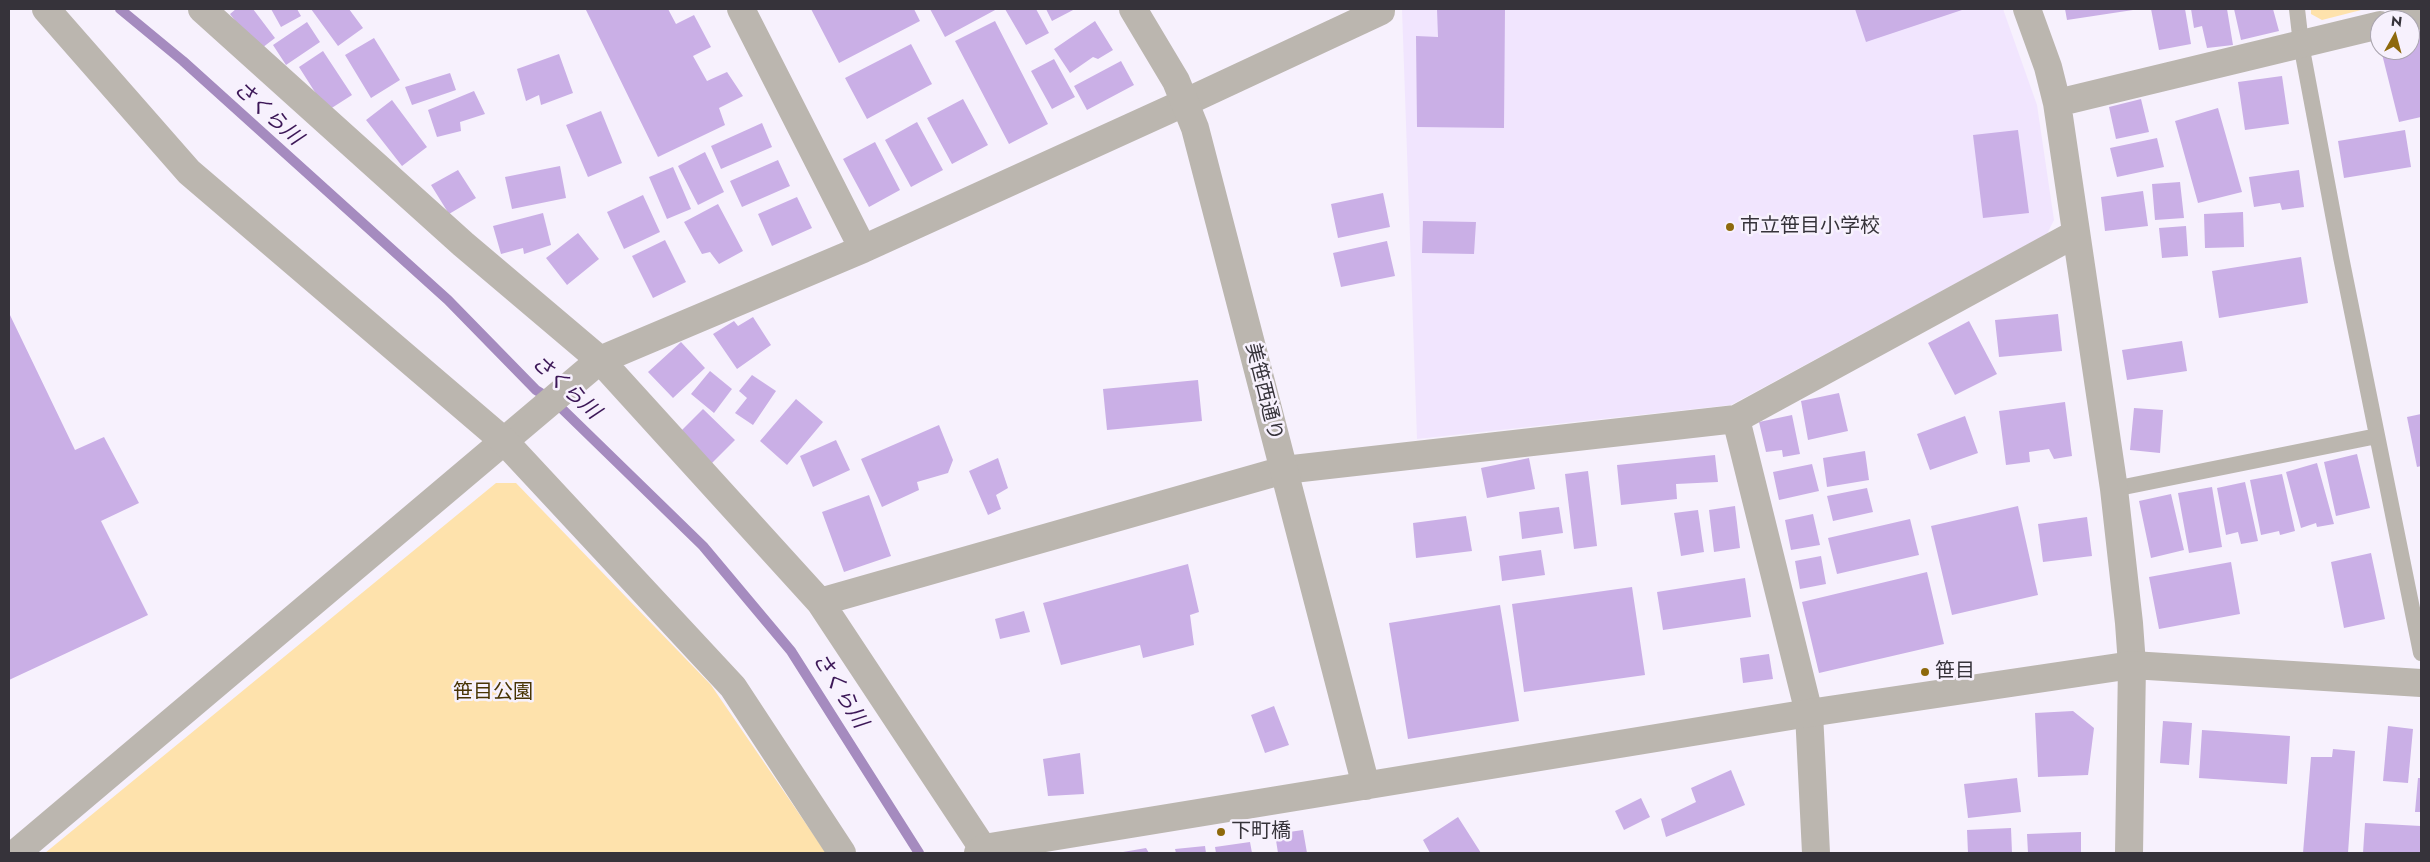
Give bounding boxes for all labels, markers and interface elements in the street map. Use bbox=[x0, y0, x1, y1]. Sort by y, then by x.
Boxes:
north arrow bbox=[2370, 10, 2420, 60]
text: N bbox=[2390, 11, 2403, 32]
water label: さくら川 bbox=[227, 77, 307, 151]
place label: 市立笹目小学校 bbox=[1740, 215, 1880, 239]
marker: 市立笹目小学校 bbox=[1724, 221, 1736, 233]
street label: 美笹西通り bbox=[1239, 341, 1287, 443]
water label: さくら川 bbox=[525, 351, 605, 425]
water label: さくら川 bbox=[806, 649, 872, 733]
place label: 笹目 bbox=[1935, 660, 1975, 684]
marker: 笹目 bbox=[1919, 666, 1931, 678]
park label: 笹目公園 bbox=[453, 681, 533, 705]
place label: 下町橋 bbox=[1231, 820, 1291, 844]
marker: 下町橋 bbox=[1215, 826, 1227, 838]

